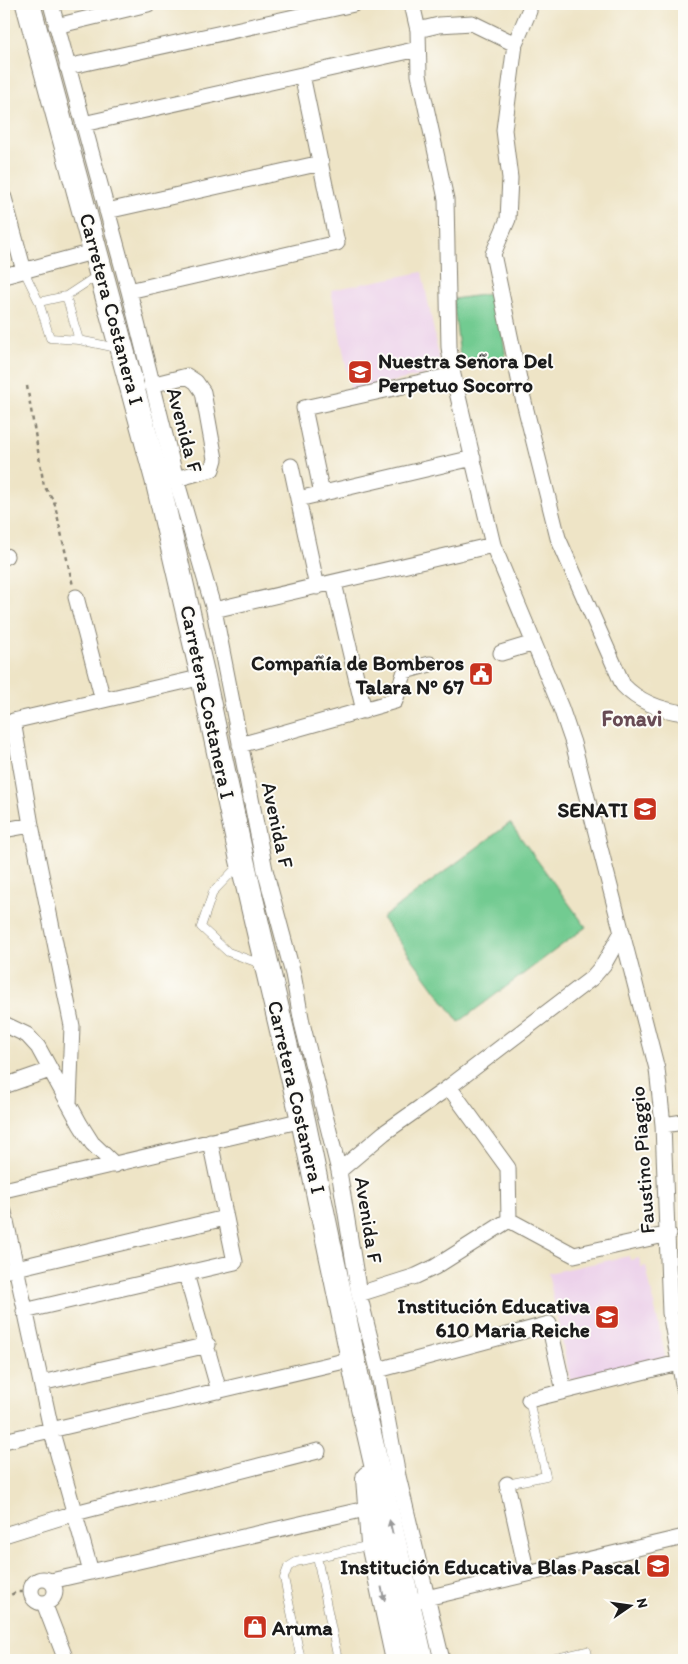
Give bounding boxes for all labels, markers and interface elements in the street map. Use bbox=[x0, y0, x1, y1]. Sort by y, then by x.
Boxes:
street label: Carretera Costanera I bbox=[74, 210, 150, 408]
place label: Nuestra Señora Del Perpetuo Socorro bbox=[378, 348, 554, 398]
school or university icon: Nuestra Señora Del Perpetuo Socorro bbox=[347, 359, 373, 385]
street label: Avenida F bbox=[162, 385, 208, 476]
street label: Carretera Costanera I bbox=[175, 603, 241, 801]
place label: Compañía de Bomberos Talara Nº 67 bbox=[251, 650, 465, 699]
public building icon: Compañía de Bomberos Talara Nº 67 bbox=[468, 661, 494, 687]
district label: Fonavi bbox=[602, 705, 662, 732]
street label: Avenida F bbox=[257, 780, 299, 871]
school or university icon: SENATI bbox=[632, 796, 658, 822]
place label: SENATI bbox=[557, 797, 628, 822]
street label: Carretera Costanera I bbox=[263, 998, 331, 1196]
street label: Faustino Piaggio bbox=[624, 1085, 660, 1235]
street label: Avenida F bbox=[350, 1175, 388, 1265]
place label: Institución Educativa 610 Maria Reiche bbox=[398, 1293, 591, 1342]
school or university icon: Institución Educativa 610 Maria Reiche bbox=[594, 1304, 620, 1330]
one-way arrow bbox=[387, 1520, 395, 1535]
school or university icon: Institución Educativa Blas Pascal bbox=[645, 1553, 671, 1579]
place label: Institución Educativa Blas Pascal bbox=[340, 1554, 641, 1579]
north arrow bbox=[606, 1582, 656, 1632]
one-way arrow bbox=[380, 1587, 388, 1603]
text: N bbox=[633, 1597, 652, 1610]
shop icon: Aruma bbox=[242, 1614, 268, 1640]
place label: Aruma bbox=[271, 1615, 333, 1640]

